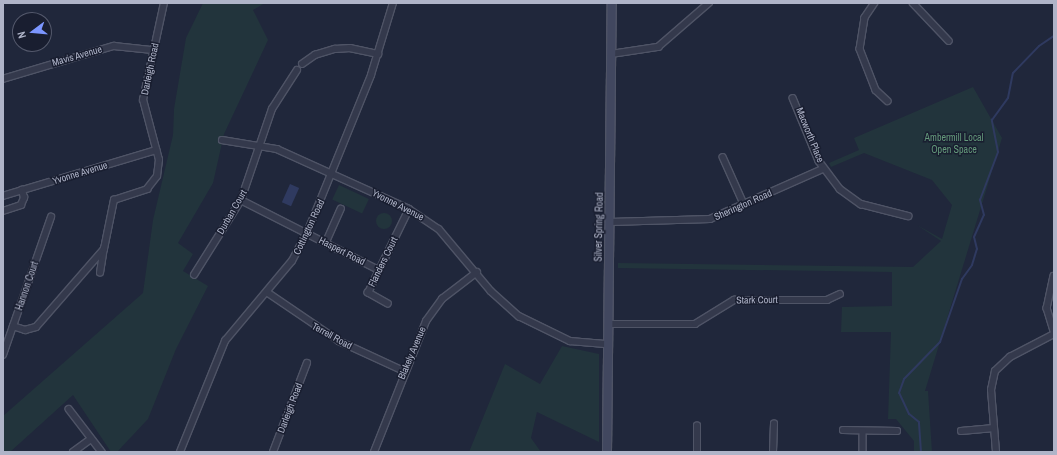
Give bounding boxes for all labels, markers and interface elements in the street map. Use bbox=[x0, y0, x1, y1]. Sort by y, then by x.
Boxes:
north arrow bbox=[12, 12, 52, 52]
text: N bbox=[14, 30, 29, 40]
street label: Darleigh Road bbox=[139, 42, 161, 96]
street label: Mavis Avenue bbox=[50, 43, 104, 69]
street label: Macworth Place bbox=[794, 106, 826, 164]
park label: Ambermill Local Open Space bbox=[925, 131, 983, 154]
street label: Yvonne Avenue bbox=[51, 159, 109, 187]
street label: Yvonne Avenue bbox=[370, 187, 426, 223]
street label: Sherington Road bbox=[712, 187, 774, 223]
street label: Durban Court bbox=[214, 188, 250, 236]
street label: Silver Spring Road bbox=[592, 192, 606, 262]
street label: Cottington Road bbox=[291, 197, 327, 257]
street label: Haspert Road bbox=[317, 234, 367, 268]
street label: Flanders Court bbox=[366, 235, 400, 289]
street label: Hannon Court bbox=[13, 260, 41, 312]
street label: Stark Court bbox=[736, 294, 778, 306]
street label: Terrell Road bbox=[310, 320, 354, 352]
street label: Blakely Avenue bbox=[395, 325, 429, 381]
street label: Darleigh Road bbox=[275, 381, 305, 435]

